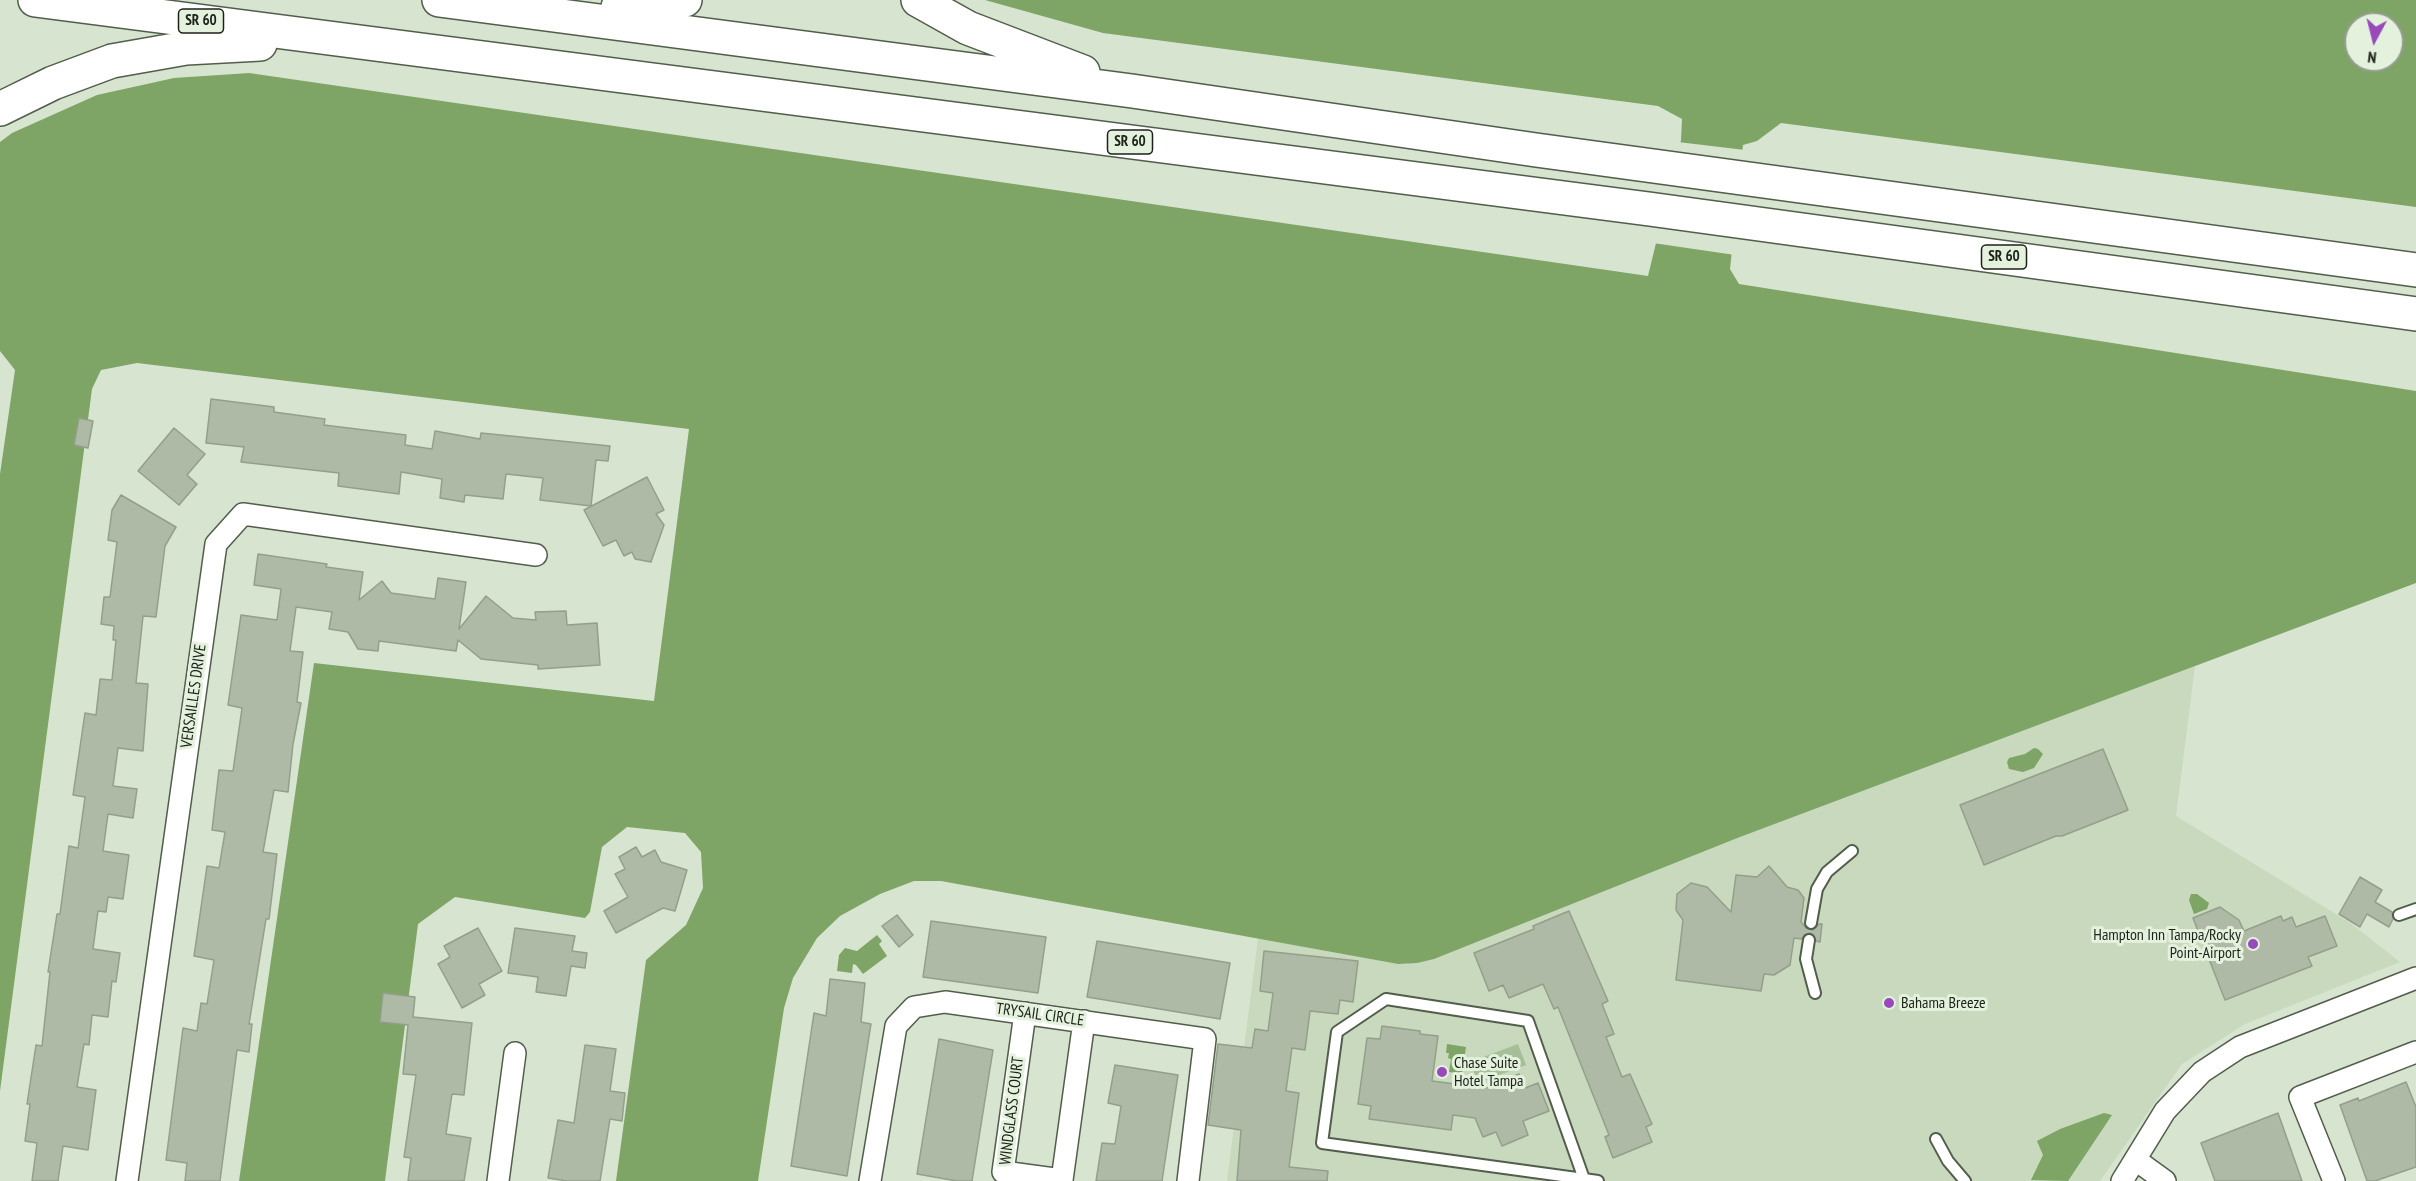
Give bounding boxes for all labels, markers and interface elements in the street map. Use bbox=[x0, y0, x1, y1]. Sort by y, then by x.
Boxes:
road number: SR 60 bbox=[178, 9, 224, 33]
north arrow bbox=[2344, 12, 2404, 72]
text: N bbox=[2367, 47, 2378, 68]
road number: SR 60 bbox=[1108, 130, 1152, 154]
road number: SR 60 bbox=[1982, 245, 2026, 269]
street label: VERSAILLES DRIVE bbox=[177, 643, 211, 749]
place label: Hampton Inn Tampa/Rocky Point-Airport bbox=[2093, 925, 2241, 963]
marker: Hampton Inn Tampa/Rocky Point-Airport bbox=[2246, 937, 2260, 951]
place label: Bahama Breeze bbox=[1901, 993, 1986, 1013]
marker: Bahama Breeze bbox=[1882, 996, 1896, 1010]
street label: TRYSAIL CIRCLE bbox=[995, 999, 1085, 1031]
place label: Chase Suite Hotel Tampa bbox=[1454, 1053, 1523, 1091]
street label: WINDGLASS COURT bbox=[996, 1056, 1028, 1166]
marker: Chase Suite Hotel Tampa bbox=[1435, 1065, 1449, 1079]

